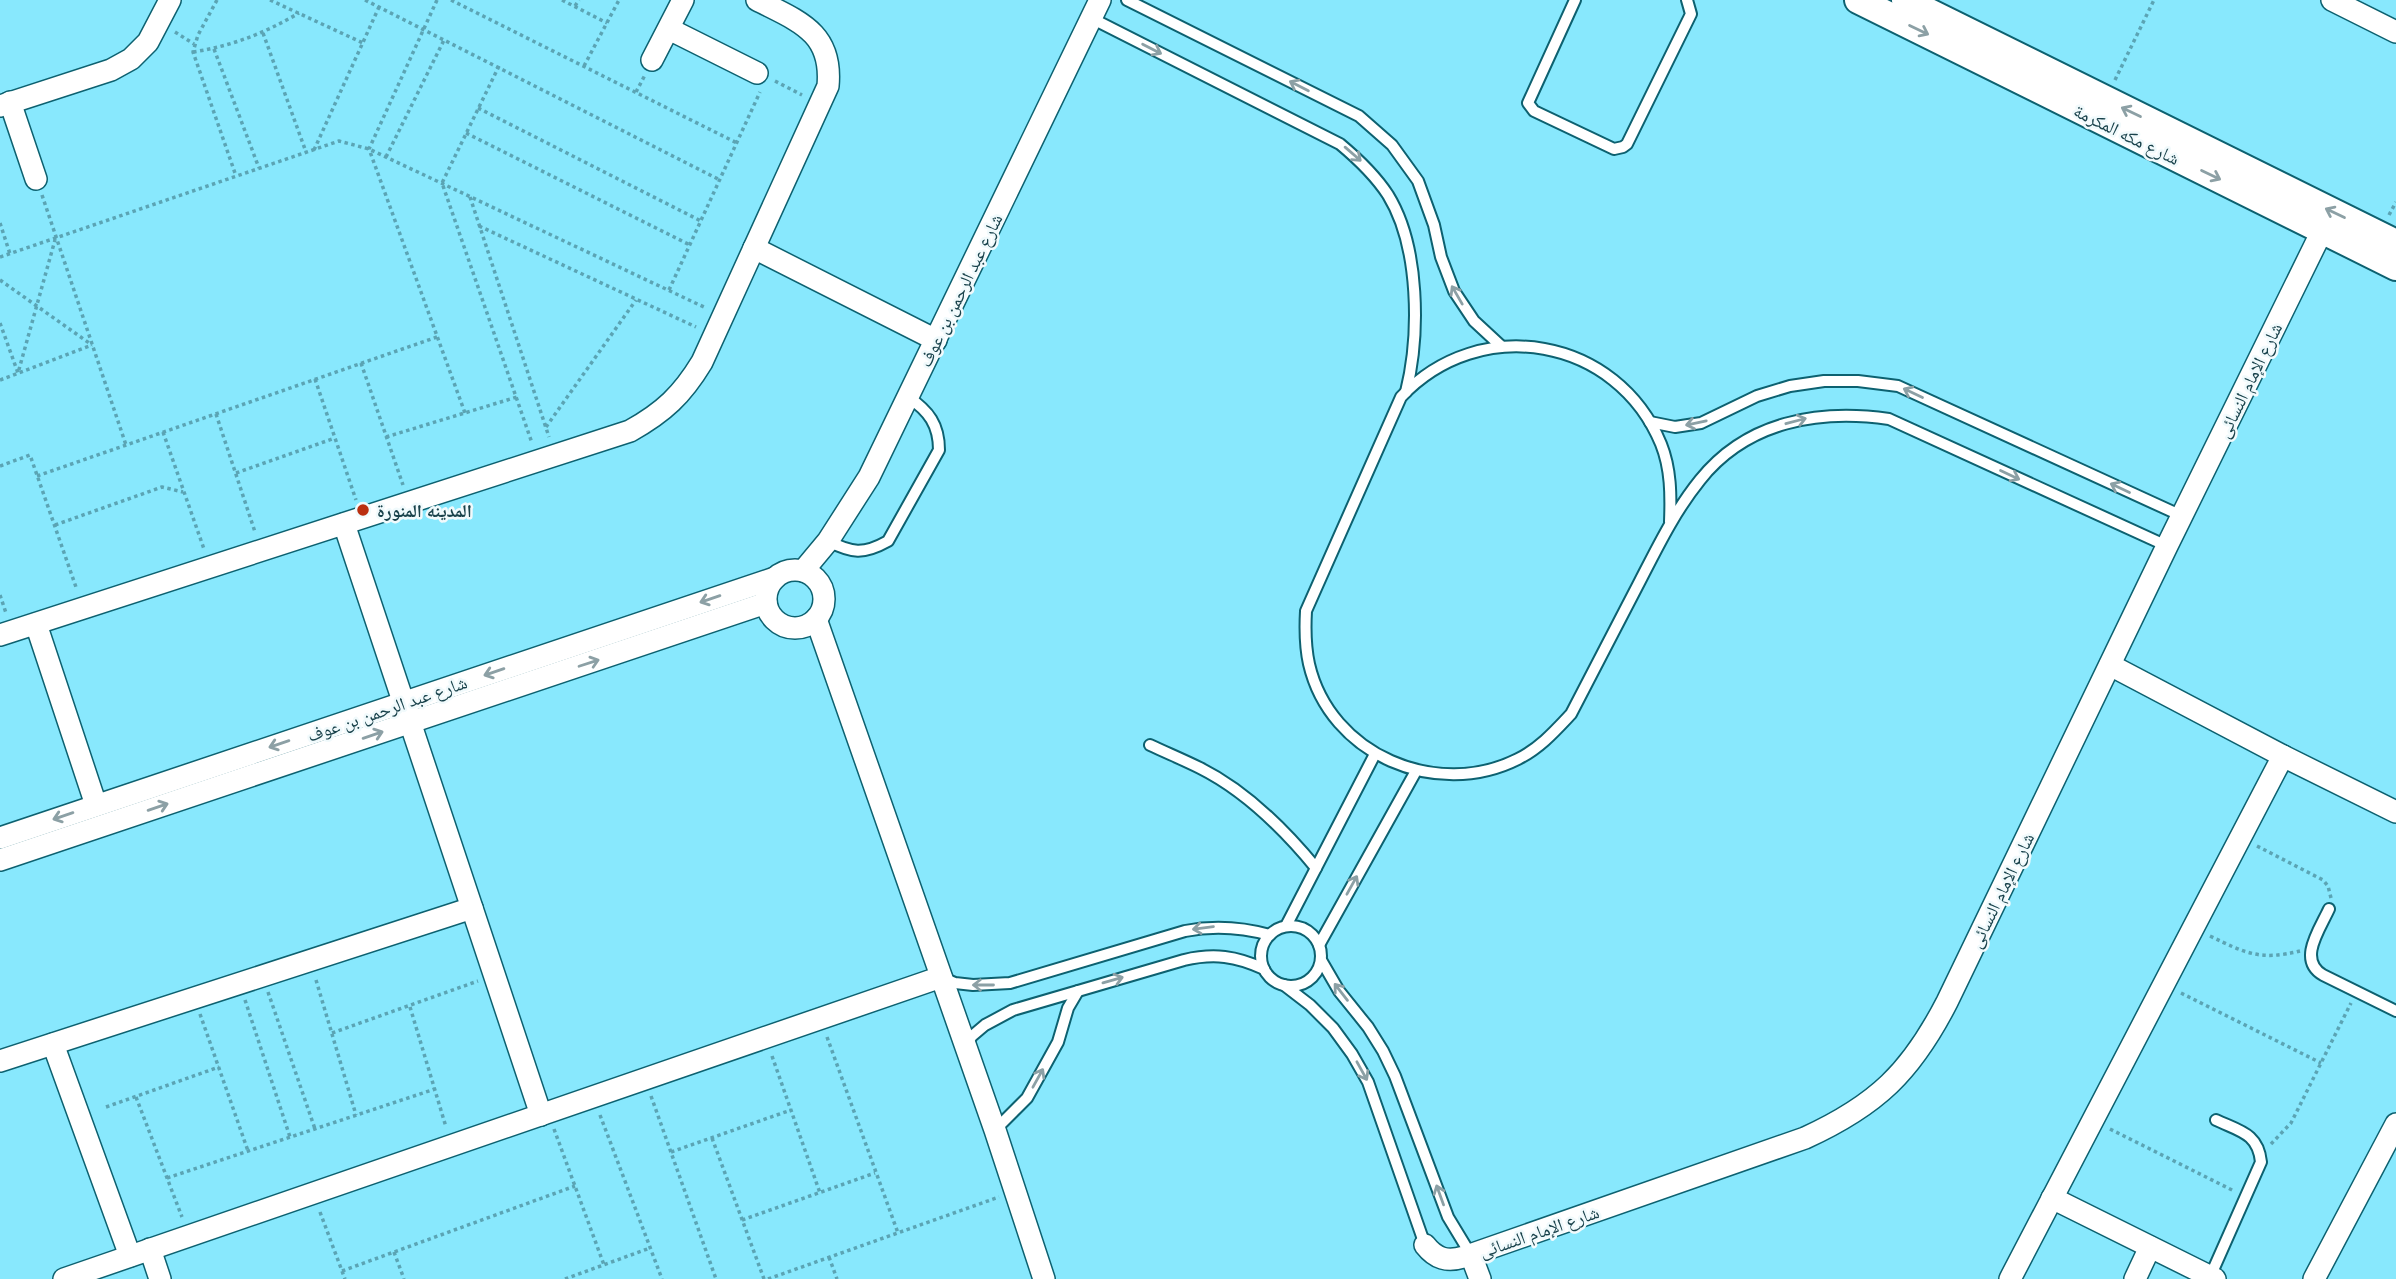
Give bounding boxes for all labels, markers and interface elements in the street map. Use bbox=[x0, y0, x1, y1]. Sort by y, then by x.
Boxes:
one-way arrow bbox=[1908, 24, 1929, 38]
one-way arrow bbox=[1141, 42, 1162, 56]
one-way arrow bbox=[1289, 78, 1310, 92]
street label: شارع مكه المكرمة bbox=[2070, 98, 2184, 170]
one-way arrow bbox=[2121, 104, 2142, 118]
one-way arrow bbox=[1343, 146, 1361, 162]
one-way arrow bbox=[2200, 169, 2221, 183]
one-way arrow bbox=[2325, 205, 2346, 219]
street label: شارع عبد الرحمن بن عوف bbox=[912, 209, 1008, 371]
one-way arrow bbox=[1450, 285, 1464, 305]
street label: شارع الإمام النسائى bbox=[2211, 318, 2288, 442]
one-way arrow bbox=[1903, 386, 1924, 399]
one-way arrow bbox=[1784, 414, 1806, 427]
one-way arrow bbox=[1685, 417, 1708, 430]
one-way arrow bbox=[1999, 468, 2020, 482]
one-way arrow bbox=[2110, 481, 2131, 494]
place label: المدينه المنورة bbox=[377, 498, 472, 522]
marker: المدينه المنورة bbox=[355, 502, 371, 518]
one-way arrow bbox=[699, 594, 721, 607]
one-way arrow bbox=[578, 655, 600, 668]
one-way arrow bbox=[484, 667, 506, 679]
street label: شارع عبد الرحمن بن عوف bbox=[304, 669, 470, 747]
one-way arrow bbox=[362, 728, 384, 740]
one-way arrow bbox=[268, 739, 290, 751]
one-way arrow bbox=[146, 800, 168, 812]
one-way arrow bbox=[52, 811, 74, 824]
street label: شارع الإمام النسائى bbox=[1963, 828, 2040, 952]
one-way arrow bbox=[1346, 875, 1359, 896]
one-way arrow bbox=[1192, 922, 1214, 935]
one-way arrow bbox=[1102, 973, 1124, 986]
one-way arrow bbox=[972, 978, 995, 992]
one-way arrow bbox=[1333, 983, 1348, 1002]
one-way arrow bbox=[1356, 1060, 1369, 1081]
one-way arrow bbox=[1032, 1068, 1045, 1089]
one-way arrow bbox=[1432, 1184, 1445, 1206]
street label: شارع الإمام النسائى bbox=[1476, 1199, 1602, 1264]

